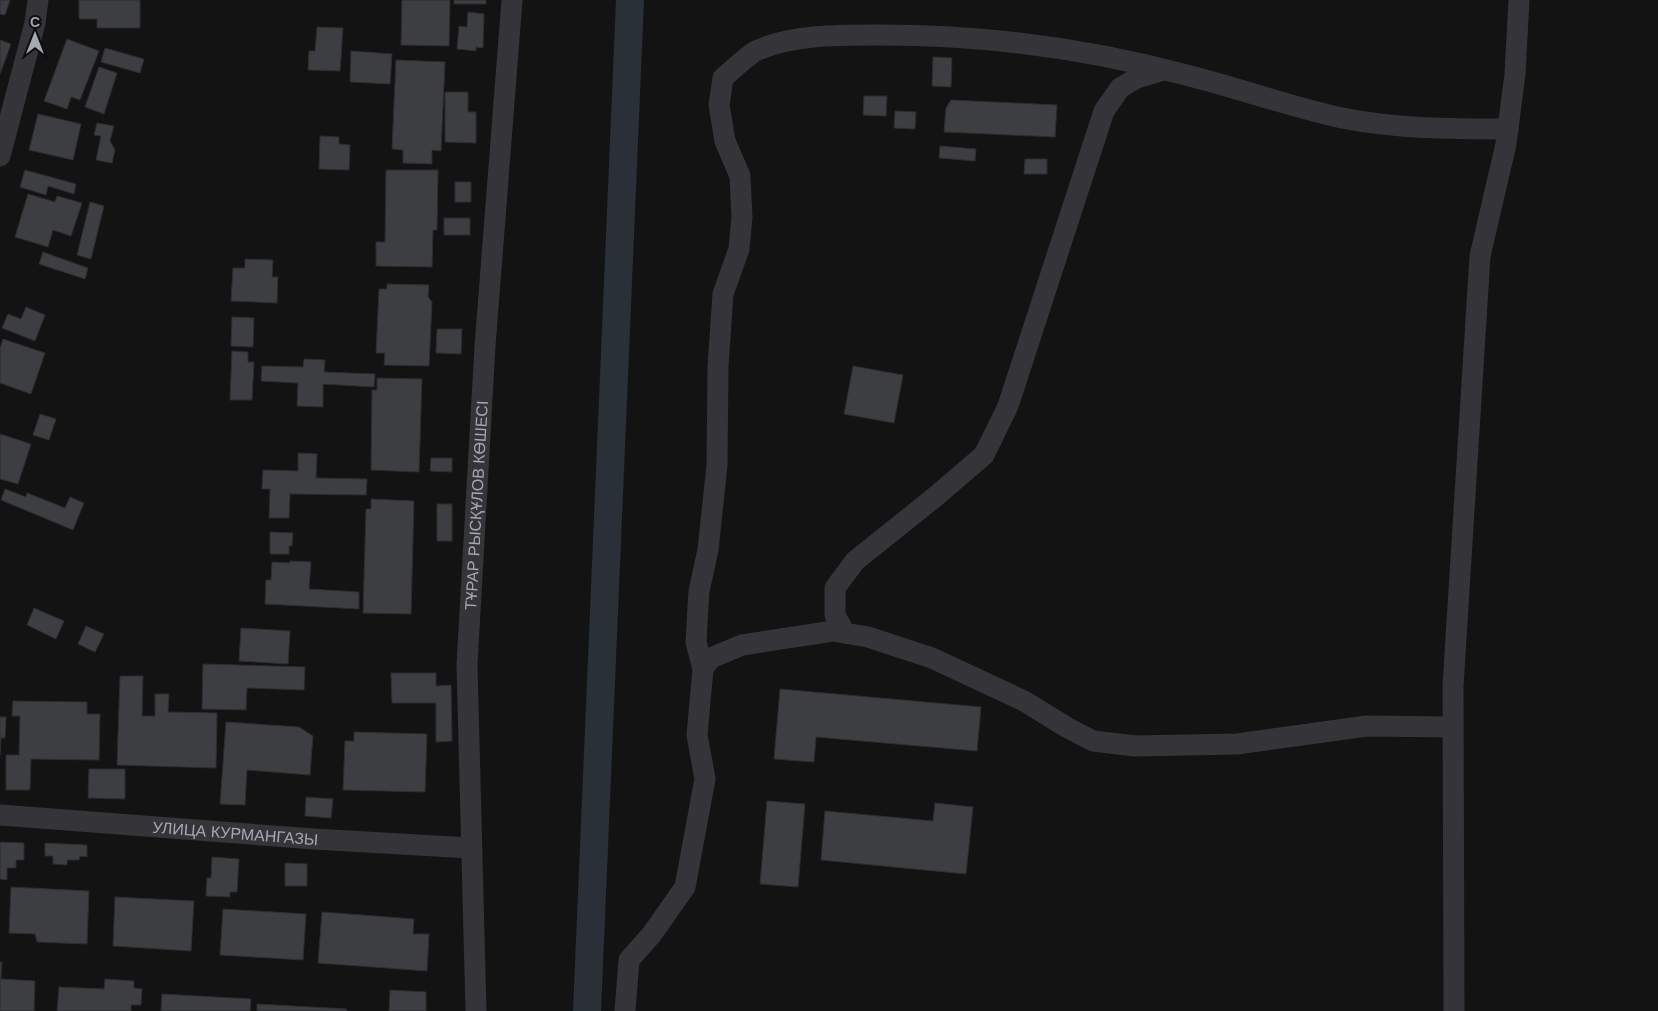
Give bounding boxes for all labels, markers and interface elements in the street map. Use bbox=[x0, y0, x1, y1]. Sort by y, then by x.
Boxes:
north arrow bbox=[10, 10, 60, 60]
text: С bbox=[30, 14, 40, 30]
street label: ТҰРАР РЫСҚҰЛОВ КӨШЕСІ bbox=[462, 400, 490, 611]
street label: УЛИЦА КУРМАНГАЗЫ bbox=[152, 818, 319, 848]

